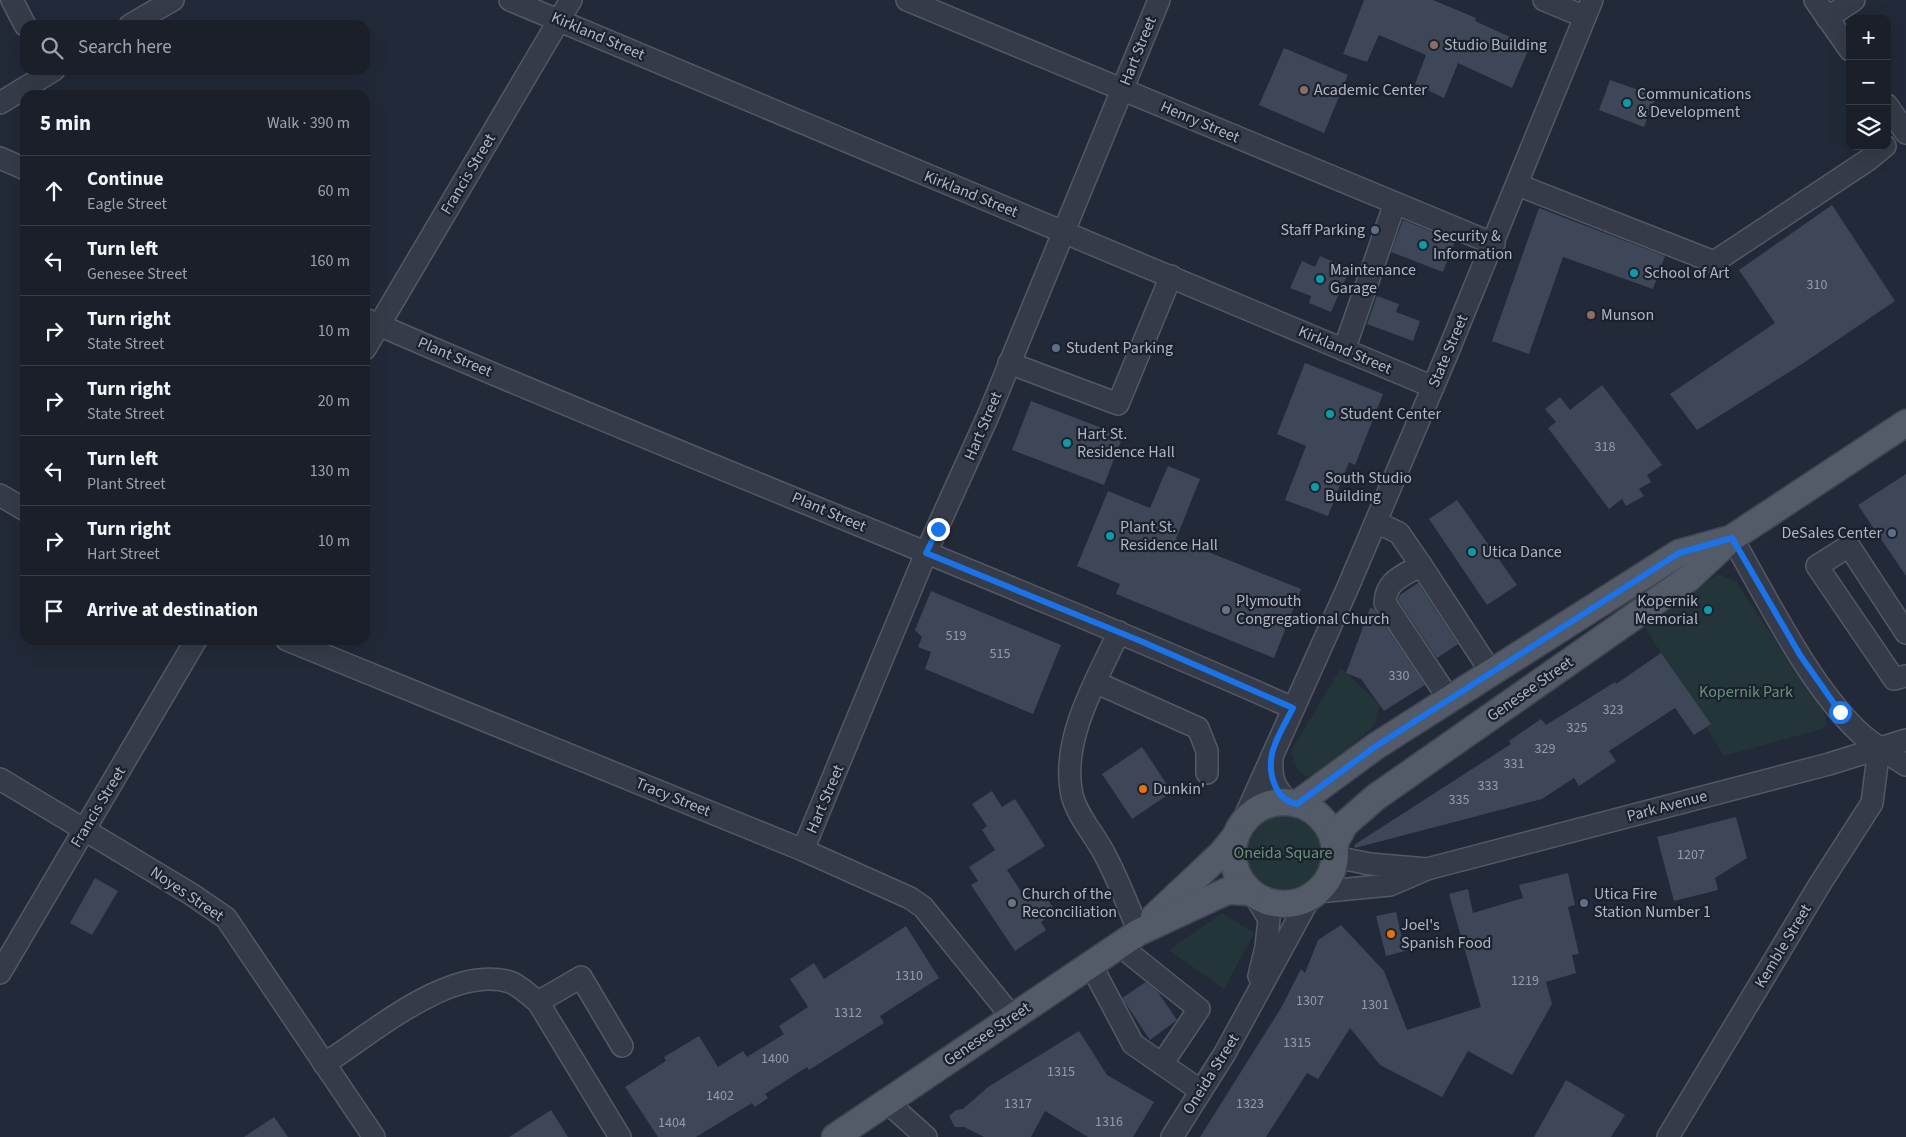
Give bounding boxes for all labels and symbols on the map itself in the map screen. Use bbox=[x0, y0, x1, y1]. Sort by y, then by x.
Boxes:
street label: Kirkland Street bbox=[548, 6, 649, 66]
street label: Hart Street bbox=[1114, 13, 1162, 89]
place label: Studio Building bbox=[1444, 34, 1547, 56]
marker: Studio Building bbox=[1428, 39, 1440, 51]
place label: Academic Center bbox=[1314, 79, 1427, 101]
place label: Communications & Development bbox=[1637, 83, 1751, 123]
marker: Academic Center bbox=[1298, 84, 1310, 96]
street label: Henry Street bbox=[1157, 95, 1243, 149]
marker: Communications & Development bbox=[1621, 97, 1633, 109]
street label: Francis Street bbox=[435, 129, 501, 219]
street label: Kirkland Street bbox=[921, 165, 1022, 223]
place label: Staff Parking bbox=[1281, 219, 1365, 241]
marker: Staff Parking bbox=[1369, 224, 1381, 236]
place label: Security & Information bbox=[1433, 225, 1513, 265]
marker: Security & Information bbox=[1417, 239, 1429, 251]
place label: Maintenance Garage bbox=[1330, 259, 1416, 299]
place label: School of Art bbox=[1644, 262, 1730, 284]
marker: School of Art bbox=[1628, 267, 1640, 279]
marker: Maintenance Garage bbox=[1314, 273, 1326, 285]
house number: 310 bbox=[1807, 275, 1827, 295]
place label: Munson bbox=[1601, 304, 1654, 326]
marker: Munson bbox=[1585, 309, 1597, 321]
street label: State Street bbox=[1423, 310, 1473, 391]
street label: Kirkland Street bbox=[1295, 320, 1396, 380]
street label: Plant Street bbox=[415, 332, 496, 383]
place label: Student Parking bbox=[1066, 337, 1173, 359]
marker: Student Parking bbox=[1050, 342, 1062, 354]
street label: Hart Street bbox=[959, 388, 1008, 464]
place label: Student Center bbox=[1340, 403, 1441, 425]
marker: Student Center bbox=[1324, 408, 1336, 420]
place label: Hart St. Residence Hall bbox=[1077, 423, 1175, 463]
marker: Hart St. Residence Hall bbox=[1061, 437, 1073, 449]
house number: 318 bbox=[1595, 437, 1615, 457]
place label: South Studio Building bbox=[1325, 467, 1412, 507]
marker: South Studio Building bbox=[1309, 481, 1321, 493]
street label: Plant Street bbox=[789, 487, 870, 538]
place label: Plant St. Residence Hall bbox=[1120, 516, 1218, 556]
route end bbox=[927, 518, 950, 541]
place label: DeSales Center bbox=[1782, 522, 1882, 544]
marker: DeSales Center bbox=[1886, 527, 1898, 539]
marker: Plant St. Residence Hall bbox=[1104, 530, 1116, 542]
place label: Utica Dance bbox=[1482, 541, 1562, 563]
marker: Utica Dance bbox=[1466, 546, 1478, 558]
place label: Plymouth Congregational Church bbox=[1236, 590, 1390, 630]
place label: Kopernik Memorial bbox=[1635, 590, 1698, 630]
marker: Plymouth Congregational Church bbox=[1220, 604, 1232, 616]
marker: Kopernik Memorial bbox=[1702, 604, 1714, 616]
house number: 519 bbox=[946, 626, 966, 646]
house number: 515 bbox=[990, 644, 1010, 664]
street label: Genesee Street bbox=[1483, 651, 1578, 727]
house number: 330 bbox=[1389, 666, 1409, 686]
park label: Kopernik Park bbox=[1699, 681, 1793, 703]
house number: 323 bbox=[1603, 700, 1623, 720]
route start bbox=[1829, 701, 1852, 724]
house number: 325 bbox=[1567, 718, 1587, 738]
house number: 329 bbox=[1535, 739, 1555, 759]
house number: 331 bbox=[1504, 754, 1524, 774]
street label: Hart Street bbox=[801, 761, 850, 837]
street label: Francis Street bbox=[65, 762, 131, 852]
street label: Tracy Street bbox=[632, 772, 714, 822]
house number: 333 bbox=[1478, 776, 1498, 796]
place label: Dunkin' bbox=[1153, 778, 1205, 800]
marker: Dunkin' bbox=[1137, 783, 1149, 795]
street label: Park Avenue bbox=[1624, 785, 1710, 827]
house number: 335 bbox=[1449, 790, 1469, 810]
park label: Oneida Square bbox=[1234, 842, 1333, 864]
house number: 1207 bbox=[1677, 845, 1705, 865]
street label: Noyes Street bbox=[146, 861, 229, 927]
place label: Church of the Reconciliation bbox=[1022, 883, 1117, 923]
place label: Utica Fire Station Number 1 bbox=[1594, 883, 1711, 923]
marker: Church of the Reconciliation bbox=[1006, 897, 1018, 909]
marker: Utica Fire Station Number 1 bbox=[1578, 897, 1590, 909]
street label: Kemble Street bbox=[1749, 899, 1817, 992]
place label: Joel's Spanish Food bbox=[1401, 914, 1491, 954]
marker: Joel's Spanish Food bbox=[1385, 928, 1397, 940]
house number: 1310 bbox=[895, 966, 923, 986]
house number: 1219 bbox=[1511, 971, 1539, 991]
house number: 1307 bbox=[1296, 991, 1324, 1011]
house number: 1301 bbox=[1361, 995, 1389, 1015]
street label: Genesee Street bbox=[939, 996, 1035, 1071]
house number: 1312 bbox=[834, 1003, 862, 1023]
street label: Oneida Street bbox=[1177, 1029, 1245, 1119]
house number: 1315 bbox=[1283, 1033, 1311, 1053]
house number: 1400 bbox=[761, 1049, 789, 1069]
house number: 1315 bbox=[1047, 1062, 1075, 1082]
house number: 1402 bbox=[706, 1086, 734, 1106]
house number: 1317 bbox=[1004, 1094, 1032, 1114]
house number: 1323 bbox=[1236, 1094, 1264, 1114]
house number: 1316 bbox=[1095, 1112, 1123, 1132]
house number: 1404 bbox=[658, 1113, 686, 1133]

